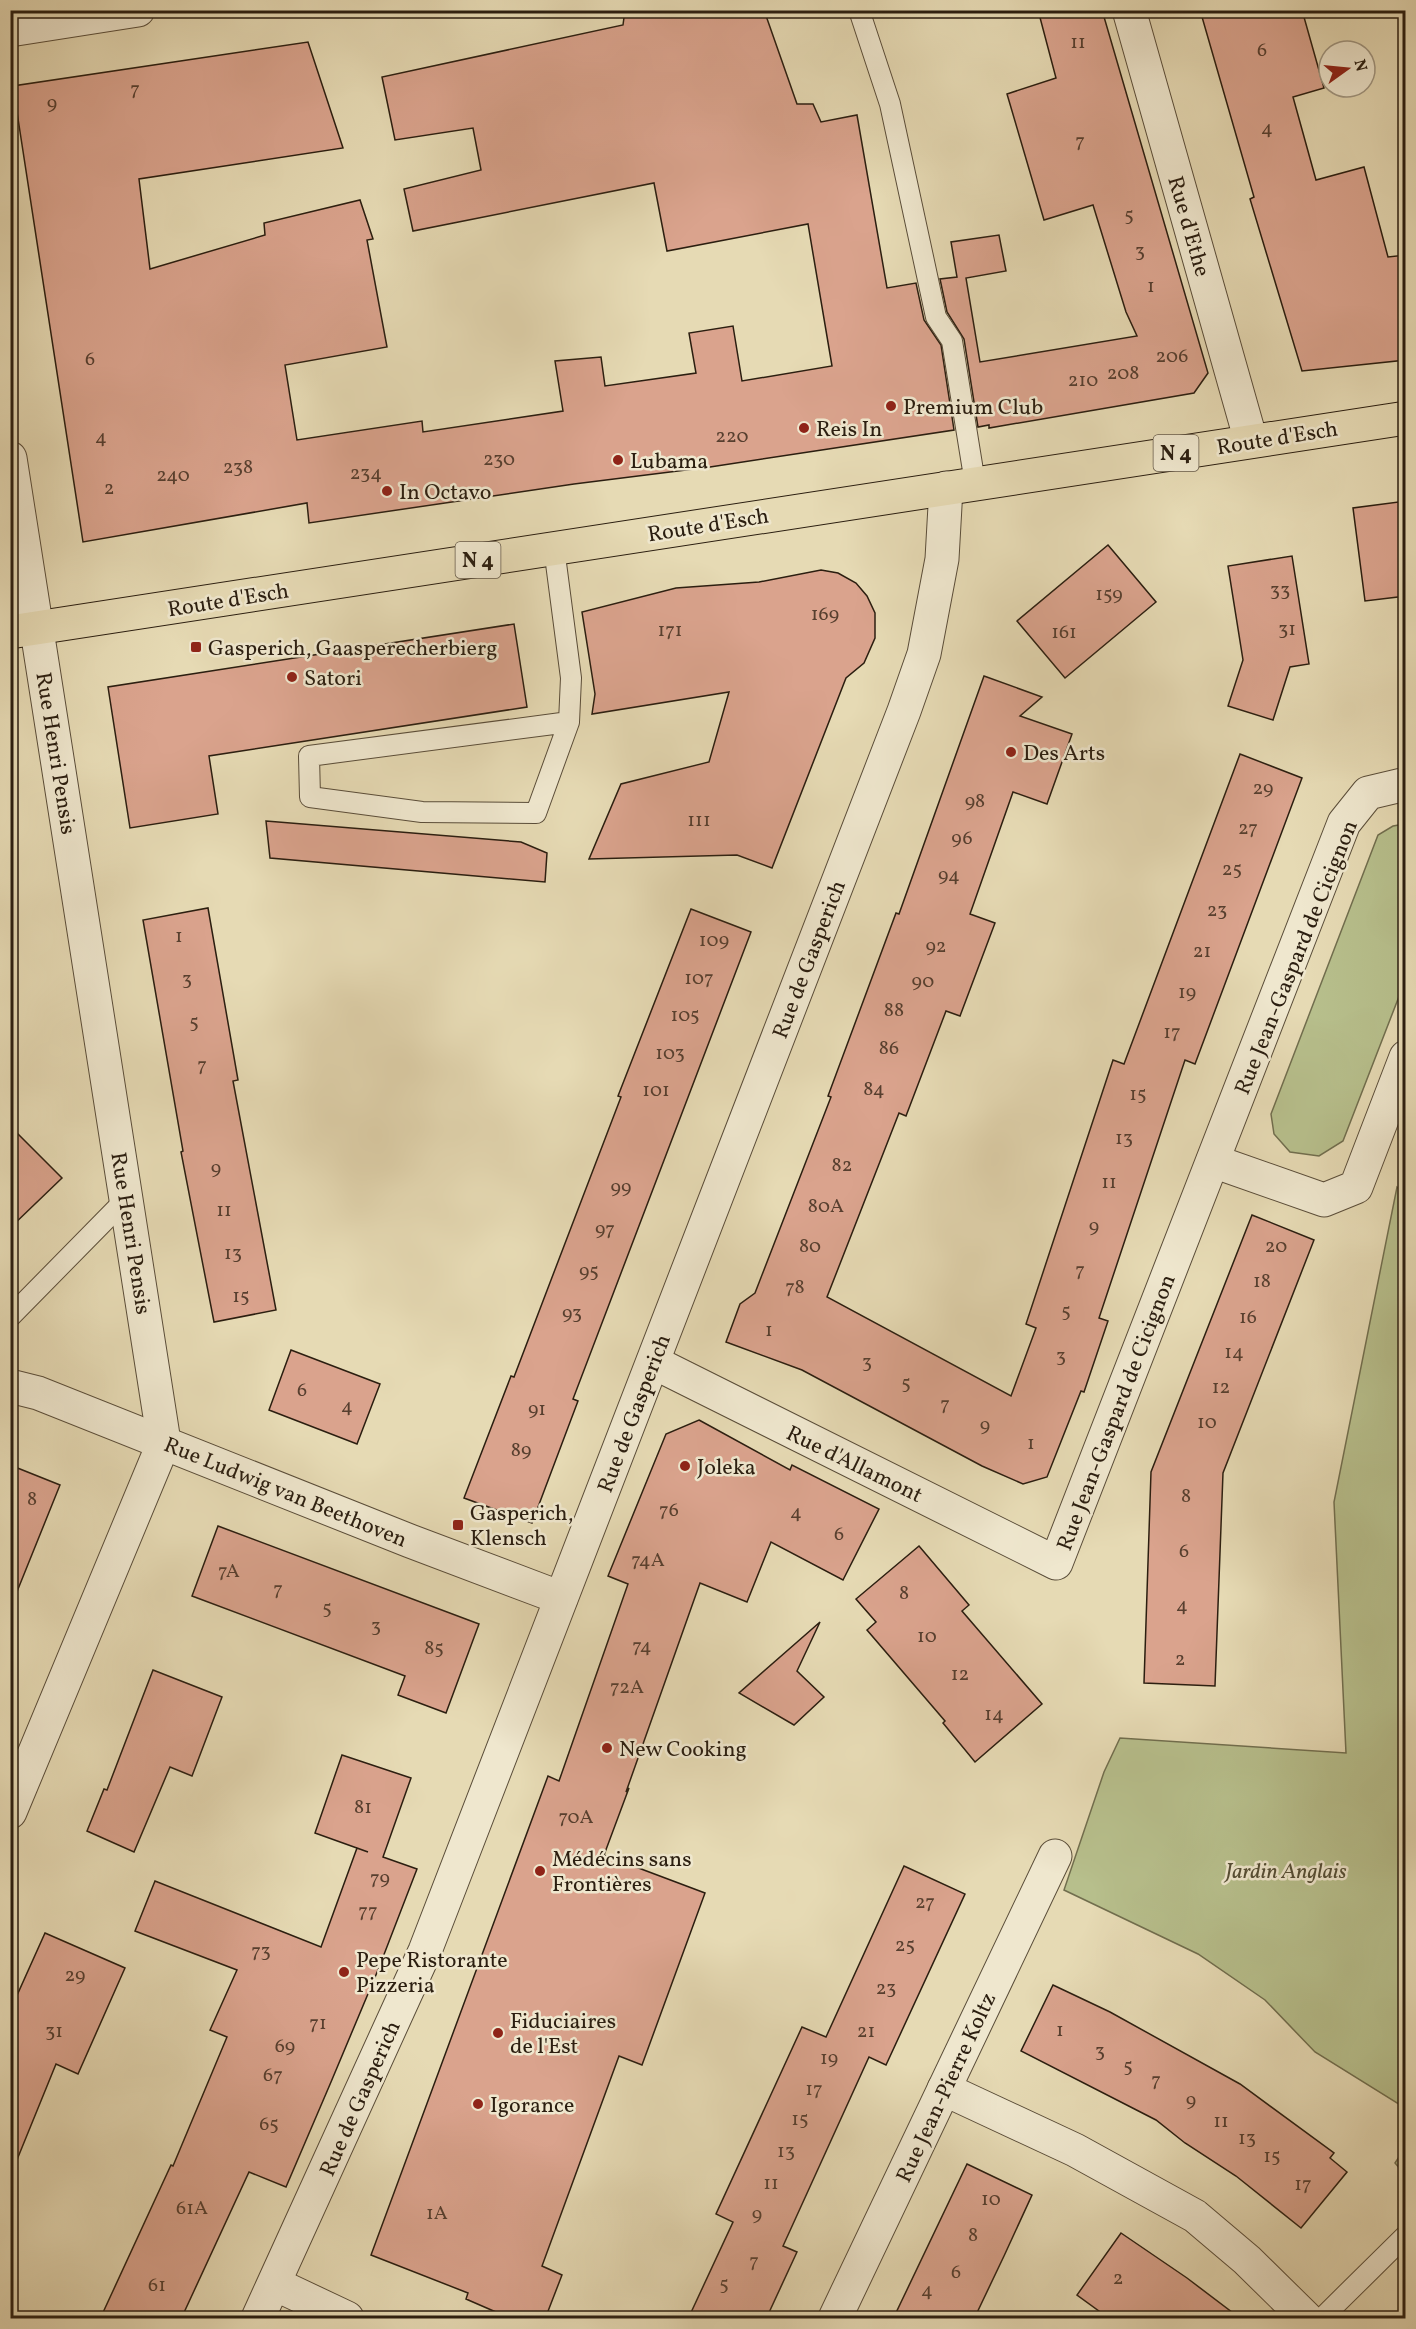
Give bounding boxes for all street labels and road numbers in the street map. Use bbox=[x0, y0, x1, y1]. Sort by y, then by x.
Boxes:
street label: Rue d'Ethe bbox=[1158, 173, 1217, 281]
street label: Route d'Esch bbox=[1214, 415, 1340, 464]
road number: N 4 bbox=[1154, 435, 1198, 471]
street label: Route d'Esch bbox=[645, 502, 771, 551]
road number: N 4 bbox=[456, 542, 500, 578]
street label: Route d'Esch bbox=[165, 577, 291, 626]
street label: Rue Henri Pensis bbox=[26, 670, 83, 837]
street label: Rue Jean-Gaspard de Cicignon bbox=[1228, 816, 1367, 1100]
street label: Rue de Gasperich bbox=[766, 876, 855, 1044]
street label: Rue Henri Pensis bbox=[101, 1150, 158, 1317]
street label: Rue Jean-Gaspard de Cicignon bbox=[1050, 1270, 1184, 1556]
street label: Rue de Gasperich bbox=[591, 1330, 680, 1498]
street label: Rue d'Allamont bbox=[780, 1419, 928, 1512]
street label: Rue Ludwig van Beethoven bbox=[159, 1430, 411, 1556]
street label: Rue Jean-Pierre Koltz bbox=[890, 1988, 1005, 2188]
street label: Rue de Gasperich bbox=[313, 2016, 409, 2182]

